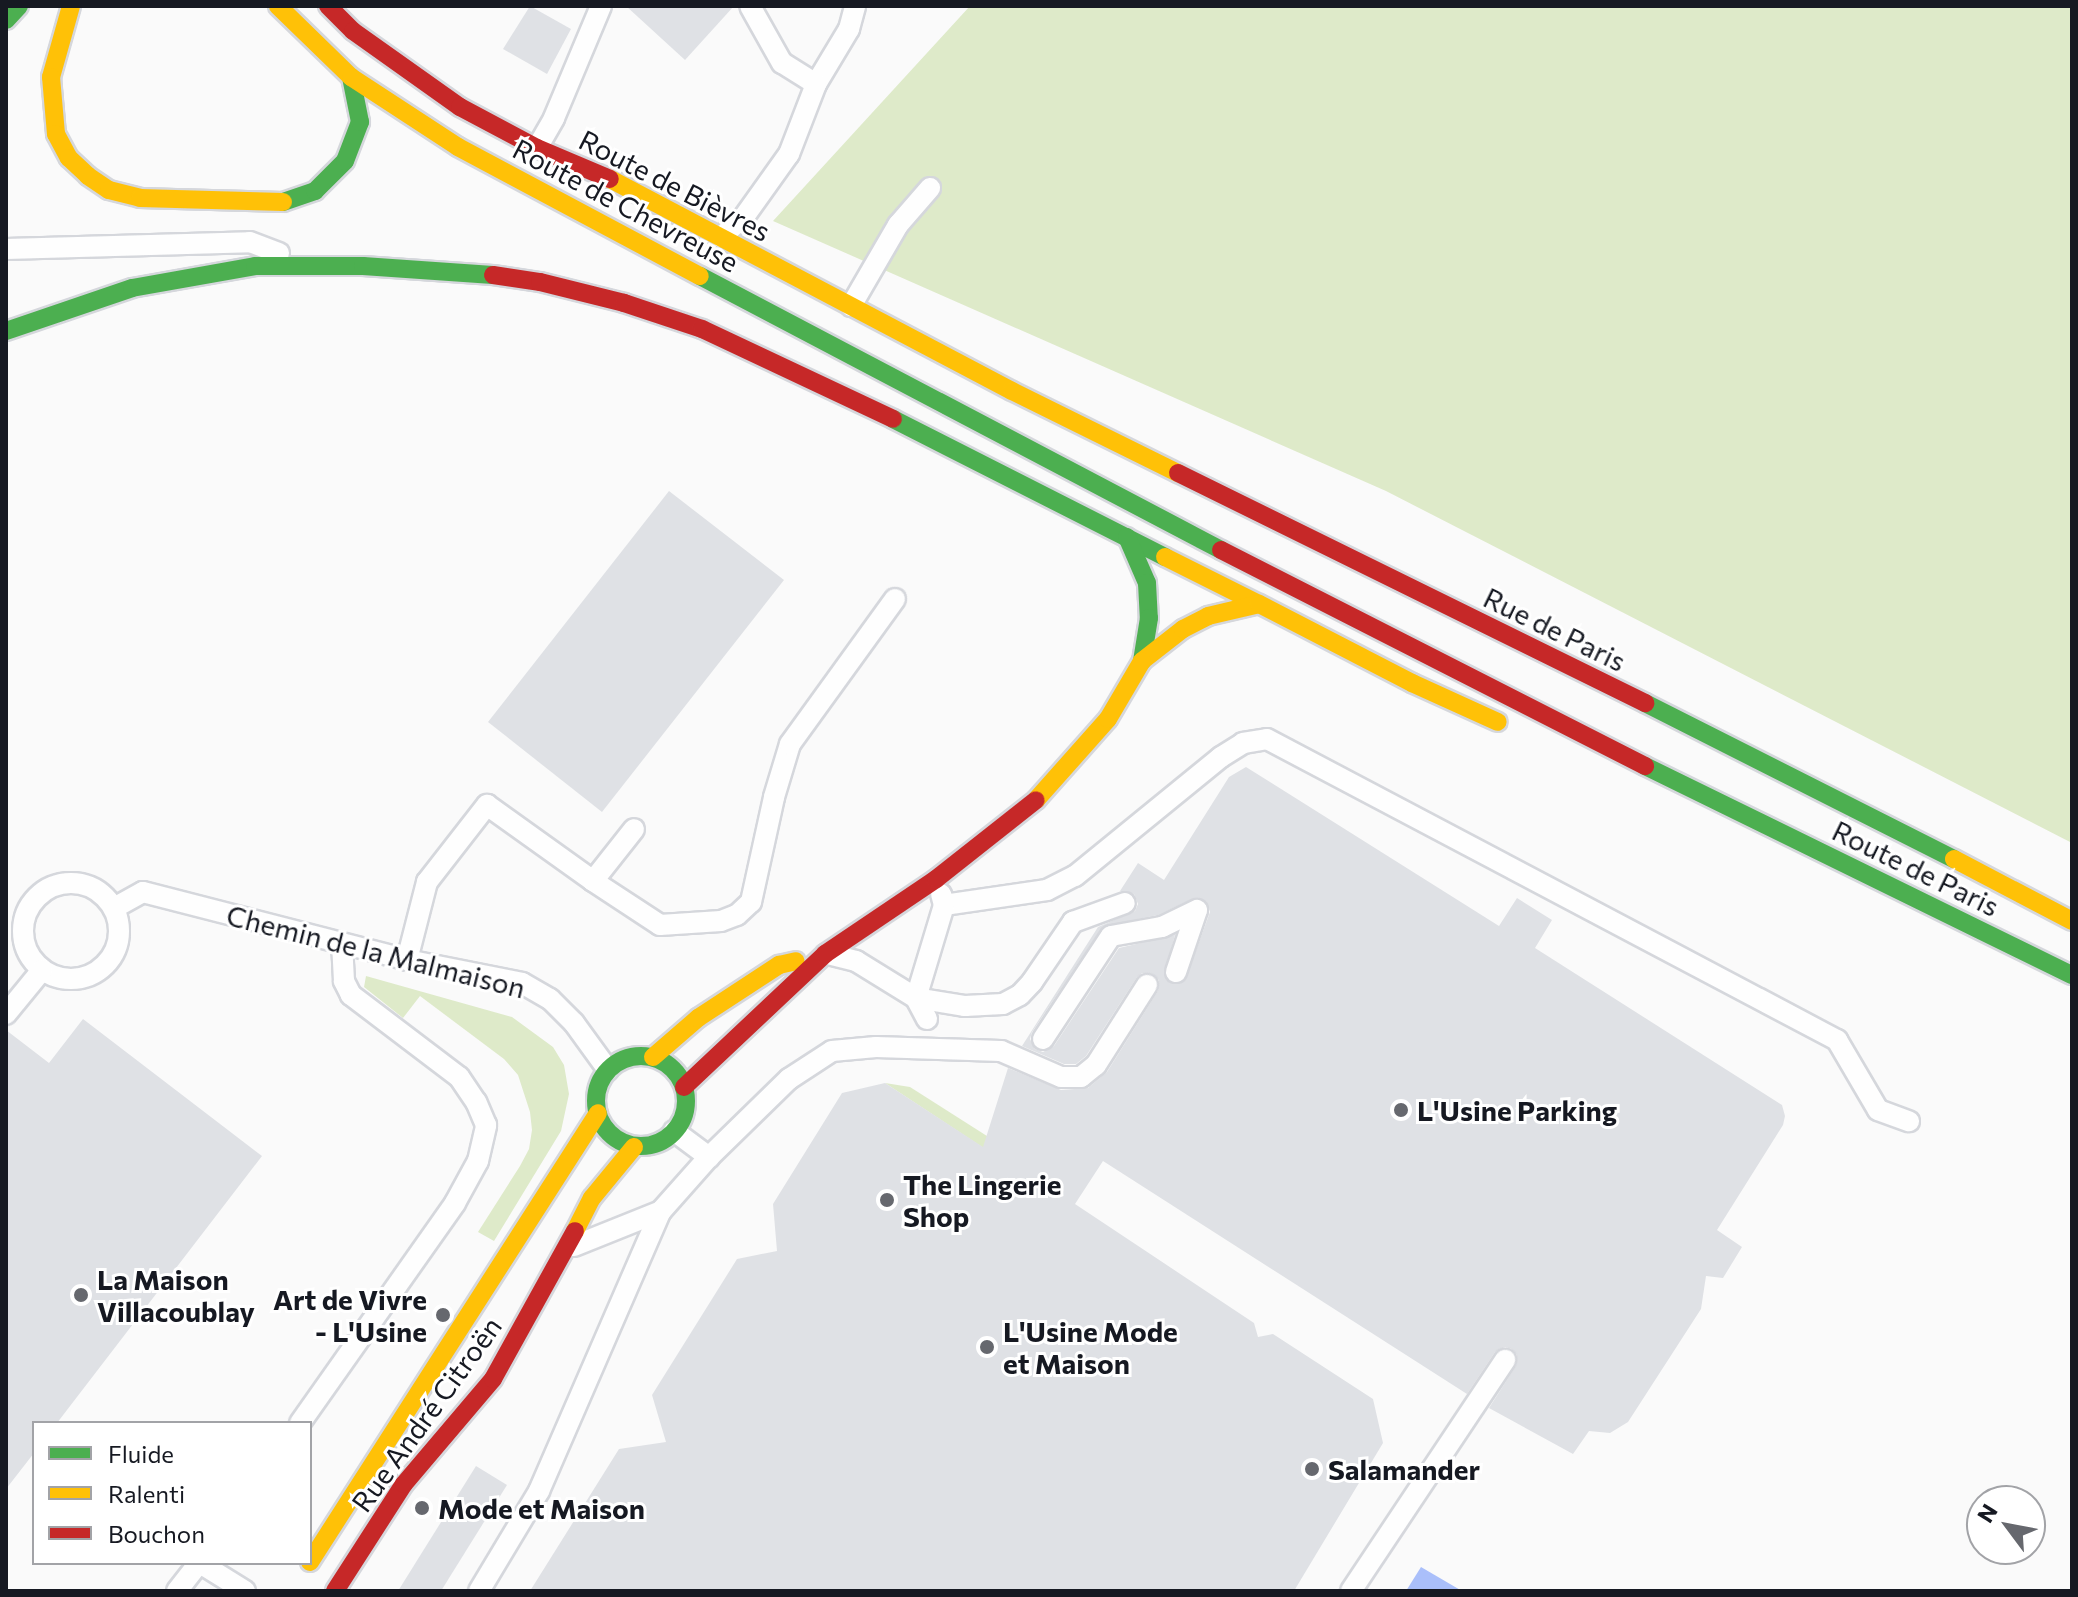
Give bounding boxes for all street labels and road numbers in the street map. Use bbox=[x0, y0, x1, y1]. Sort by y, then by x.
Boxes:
street label: Route de Bièvres bbox=[574, 122, 776, 248]
street label: Route de Chevreuse bbox=[508, 131, 744, 279]
street label: Rue de Paris bbox=[1478, 580, 1632, 678]
street label: Route de Paris bbox=[1827, 813, 2005, 923]
street label: Chemin de la Malmaison bbox=[223, 898, 529, 1004]
street label: Rue André Citroën bbox=[344, 1310, 508, 1518]

